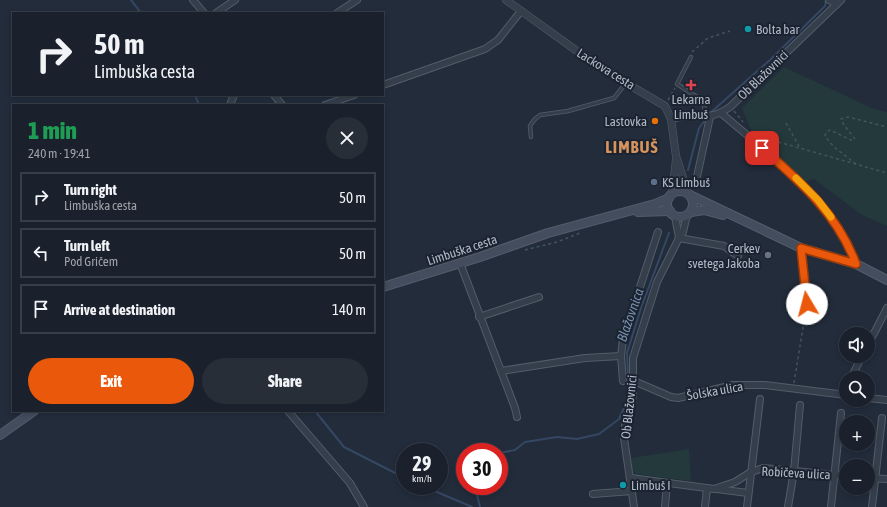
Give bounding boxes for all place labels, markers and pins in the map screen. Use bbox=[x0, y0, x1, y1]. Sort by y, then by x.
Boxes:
place label: Bolta bar bbox=[756, 22, 799, 37]
marker: Bolta bar bbox=[743, 24, 753, 34]
marker: Lekarna Limbuš bbox=[686, 80, 696, 90]
place label: Lekarna Limbuš bbox=[672, 92, 710, 122]
place label: Lastovka bbox=[605, 114, 647, 129]
marker: Lastovka bbox=[650, 116, 660, 126]
pin bbox=[745, 131, 779, 165]
place label: KS Limbuš bbox=[662, 175, 710, 190]
marker: KS Limbuš bbox=[649, 177, 659, 187]
place label: Cerkev svetega Jakoba bbox=[688, 241, 761, 271]
marker: Cerkev svetega Jakoba bbox=[763, 250, 773, 260]
place label: Limbuš I bbox=[631, 478, 671, 493]
marker: Limbuš I bbox=[618, 480, 628, 490]

